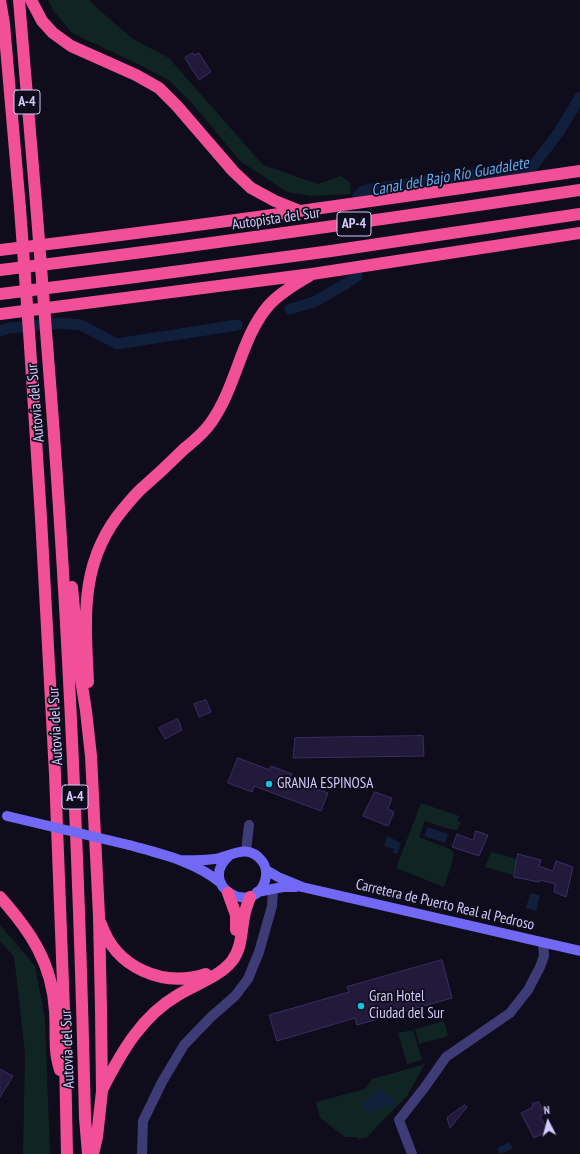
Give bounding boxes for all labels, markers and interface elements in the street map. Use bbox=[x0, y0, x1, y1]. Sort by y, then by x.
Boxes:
road number: A-4 bbox=[14, 90, 40, 114]
water label: Canal del Bajo Río Guadalete bbox=[370, 154, 530, 200]
street label: Autopista del Sur bbox=[231, 204, 321, 234]
road number: AP-4 bbox=[337, 212, 371, 236]
street label: Autovía del Sur bbox=[24, 363, 48, 443]
street label: Autovía del Sur bbox=[45, 686, 67, 766]
place label: GRANJA ESPINOSA bbox=[277, 775, 373, 793]
marker: GRANJA ESPINOSA bbox=[264, 779, 274, 789]
road number: A-4 bbox=[62, 785, 88, 809]
street label: Carretera de Puerto Real al Pedroso bbox=[354, 876, 536, 934]
place label: Gran Hotel Ciudad del Sur bbox=[369, 988, 444, 1023]
marker: Gran Hotel Ciudad del Sur bbox=[356, 1001, 366, 1011]
street label: Autovía del Sur bbox=[58, 1009, 78, 1089]
north arrow bbox=[528, 1102, 568, 1142]
text: N bbox=[543, 1103, 550, 1117]

